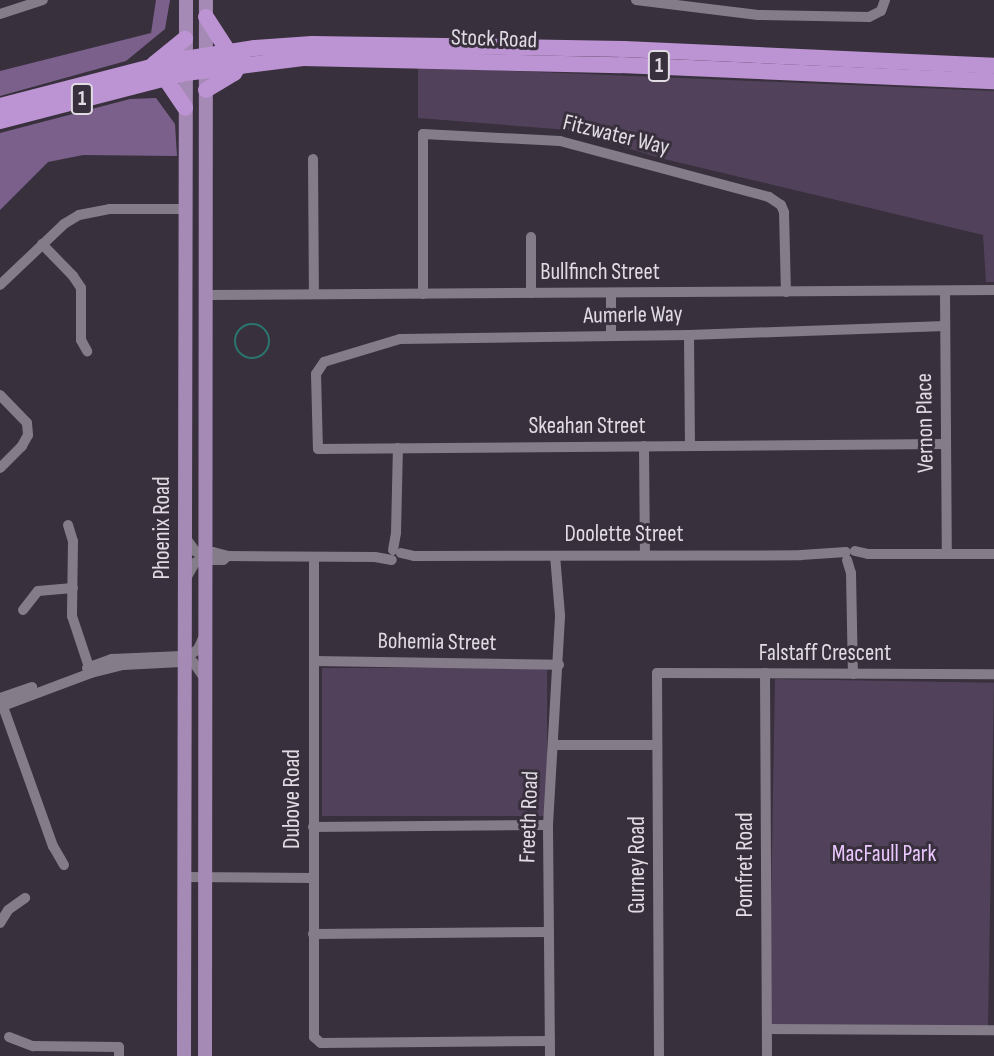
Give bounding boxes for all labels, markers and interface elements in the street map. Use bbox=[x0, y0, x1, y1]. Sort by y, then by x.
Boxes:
street label: Stock Road bbox=[450, 24, 538, 54]
road number: 1 bbox=[647, 48, 671, 84]
road number: 1 bbox=[70, 82, 94, 116]
street label: Fitzwater Way bbox=[560, 108, 672, 162]
street label: Bullfinch Street bbox=[540, 258, 660, 286]
street label: Aumerle Way bbox=[583, 300, 683, 330]
street label: Vernon Place bbox=[910, 373, 940, 473]
street label: Skeahan Street bbox=[528, 412, 646, 440]
street label: Phoenix Road bbox=[148, 476, 176, 580]
street label: Doolette Street bbox=[564, 520, 684, 548]
street label: Bohemia Street bbox=[377, 627, 497, 657]
street label: Falstaff Crescent bbox=[759, 639, 891, 667]
street label: Dubove Road bbox=[278, 749, 306, 849]
street label: Freeth Road bbox=[514, 770, 544, 864]
street label: Pomfret Road bbox=[731, 812, 759, 918]
street label: Gurney Road bbox=[623, 816, 651, 914]
park label: MacFaull Park bbox=[832, 840, 936, 868]

